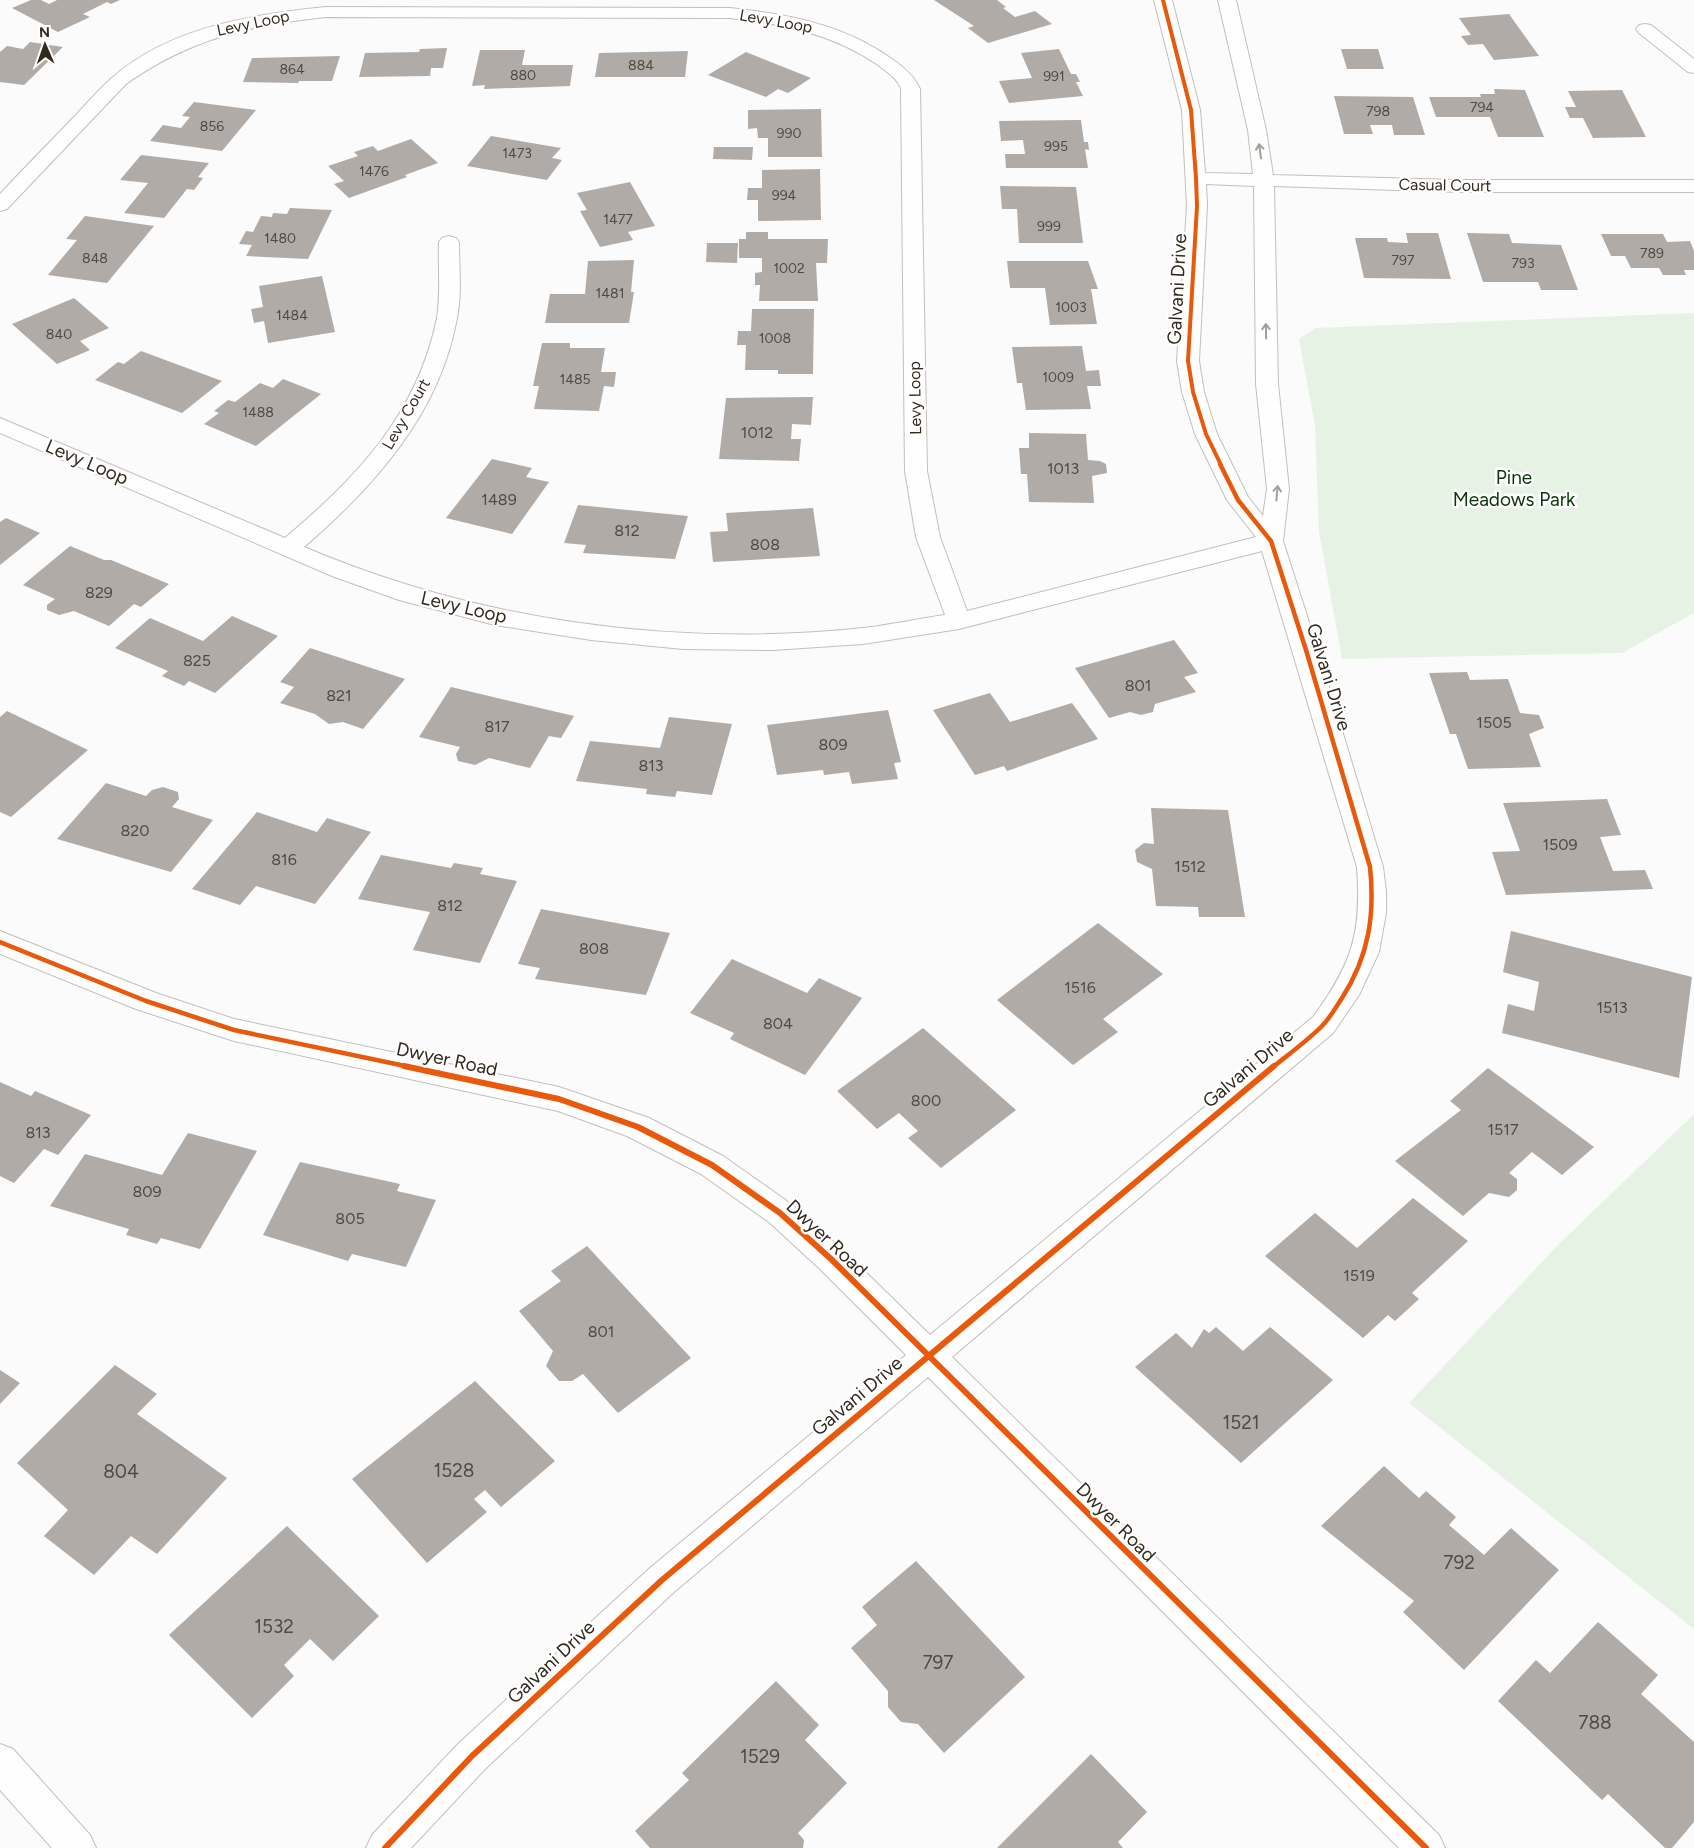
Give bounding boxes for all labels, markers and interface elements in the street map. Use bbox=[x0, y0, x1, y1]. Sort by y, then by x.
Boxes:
street label: Levy Loop bbox=[738, 5, 814, 37]
street label: Levy Loop bbox=[215, 6, 291, 40]
north arrow bbox=[20, 20, 70, 70]
text: N bbox=[39, 24, 50, 41]
house number: 884 bbox=[628, 57, 654, 74]
house number: 864 bbox=[279, 61, 305, 78]
house number: 880 bbox=[510, 67, 536, 84]
house number: 991 bbox=[1043, 68, 1065, 85]
house number: 794 bbox=[1470, 99, 1494, 116]
house number: 798 bbox=[1366, 103, 1390, 120]
house number: 856 bbox=[200, 118, 224, 135]
house number: 990 bbox=[777, 125, 801, 142]
house number: 995 bbox=[1044, 138, 1068, 155]
one-way arrow bbox=[1255, 144, 1265, 160]
house number: 1473 bbox=[502, 145, 532, 162]
house number: 1476 bbox=[359, 163, 389, 180]
street label: Casual Court bbox=[1398, 175, 1492, 195]
house number: 994 bbox=[772, 187, 797, 204]
house number: 1477 bbox=[603, 211, 633, 228]
house number: 999 bbox=[1037, 218, 1061, 235]
house number: 1480 bbox=[264, 230, 296, 247]
street label: Galvani Drive bbox=[1163, 233, 1191, 345]
house number: 789 bbox=[1640, 245, 1664, 262]
house number: 848 bbox=[82, 250, 108, 267]
house number: 797 bbox=[1392, 252, 1415, 269]
house number: 793 bbox=[1511, 255, 1535, 272]
house number: 1002 bbox=[773, 260, 805, 277]
house number: 1481 bbox=[596, 285, 624, 302]
house number: 1003 bbox=[1055, 299, 1087, 316]
house number: 1484 bbox=[276, 307, 308, 324]
one-way arrow bbox=[1261, 323, 1271, 340]
house number: 840 bbox=[46, 326, 72, 343]
house number: 1008 bbox=[759, 330, 791, 347]
street label: Levy Loop bbox=[905, 361, 925, 435]
house number: 1009 bbox=[1042, 369, 1074, 386]
house number: 1485 bbox=[559, 371, 591, 388]
street label: Levy Court bbox=[378, 375, 434, 453]
house number: 1488 bbox=[242, 404, 274, 421]
house number: 1012 bbox=[741, 423, 773, 442]
street label: Levy Loop bbox=[42, 434, 132, 490]
house number: 1013 bbox=[1047, 459, 1079, 478]
park label: Pine Meadows Park bbox=[1453, 466, 1576, 511]
one-way arrow bbox=[1272, 485, 1282, 501]
house number: 1489 bbox=[481, 490, 517, 509]
house number: 812 bbox=[614, 521, 640, 540]
house number: 808 bbox=[750, 535, 780, 554]
house number: 829 bbox=[85, 583, 113, 602]
street label: Levy Loop bbox=[419, 586, 509, 628]
street label: Galvani Drive bbox=[1302, 620, 1356, 734]
house number: 825 bbox=[183, 651, 211, 670]
house number: 801 bbox=[1125, 676, 1151, 695]
house number: 821 bbox=[326, 686, 352, 705]
house number: 1505 bbox=[1476, 713, 1512, 732]
house number: 817 bbox=[484, 717, 510, 736]
house number: 809 bbox=[818, 735, 848, 754]
house number: 813 bbox=[638, 756, 664, 775]
house number: 820 bbox=[120, 821, 150, 840]
house number: 1509 bbox=[1542, 835, 1578, 854]
house number: 816 bbox=[271, 850, 297, 869]
house number: 1512 bbox=[1174, 857, 1206, 876]
house number: 812 bbox=[437, 896, 463, 915]
house number: 808 bbox=[579, 939, 609, 958]
house number: 1516 bbox=[1064, 978, 1096, 997]
house number: 1513 bbox=[1596, 998, 1628, 1017]
house number: 804 bbox=[763, 1014, 793, 1033]
street label: Galvani Drive bbox=[1198, 1023, 1298, 1113]
street label: Dwyer Road bbox=[394, 1037, 500, 1081]
house number: 800 bbox=[911, 1091, 941, 1110]
house number: 1517 bbox=[1487, 1120, 1519, 1139]
house number: 813 bbox=[25, 1123, 51, 1142]
house number: 809 bbox=[132, 1182, 162, 1201]
street label: Dwyer Road bbox=[782, 1194, 872, 1282]
house number: 805 bbox=[335, 1209, 365, 1228]
house number: 1519 bbox=[1343, 1266, 1375, 1285]
house number: 801 bbox=[588, 1322, 614, 1341]
street label: Galvani Drive bbox=[807, 1351, 907, 1441]
house number: 1521 bbox=[1222, 1411, 1260, 1434]
house number: 1528 bbox=[433, 1459, 475, 1482]
house number: 804 bbox=[103, 1460, 139, 1483]
street label: Dwyer Road bbox=[1071, 1477, 1161, 1567]
house number: 792 bbox=[1443, 1551, 1475, 1574]
house number: 1532 bbox=[254, 1615, 294, 1638]
street label: Galvani Drive bbox=[502, 1616, 600, 1708]
house number: 797 bbox=[922, 1651, 954, 1674]
house number: 788 bbox=[1578, 1711, 1612, 1734]
house number: 1529 bbox=[740, 1745, 780, 1768]

